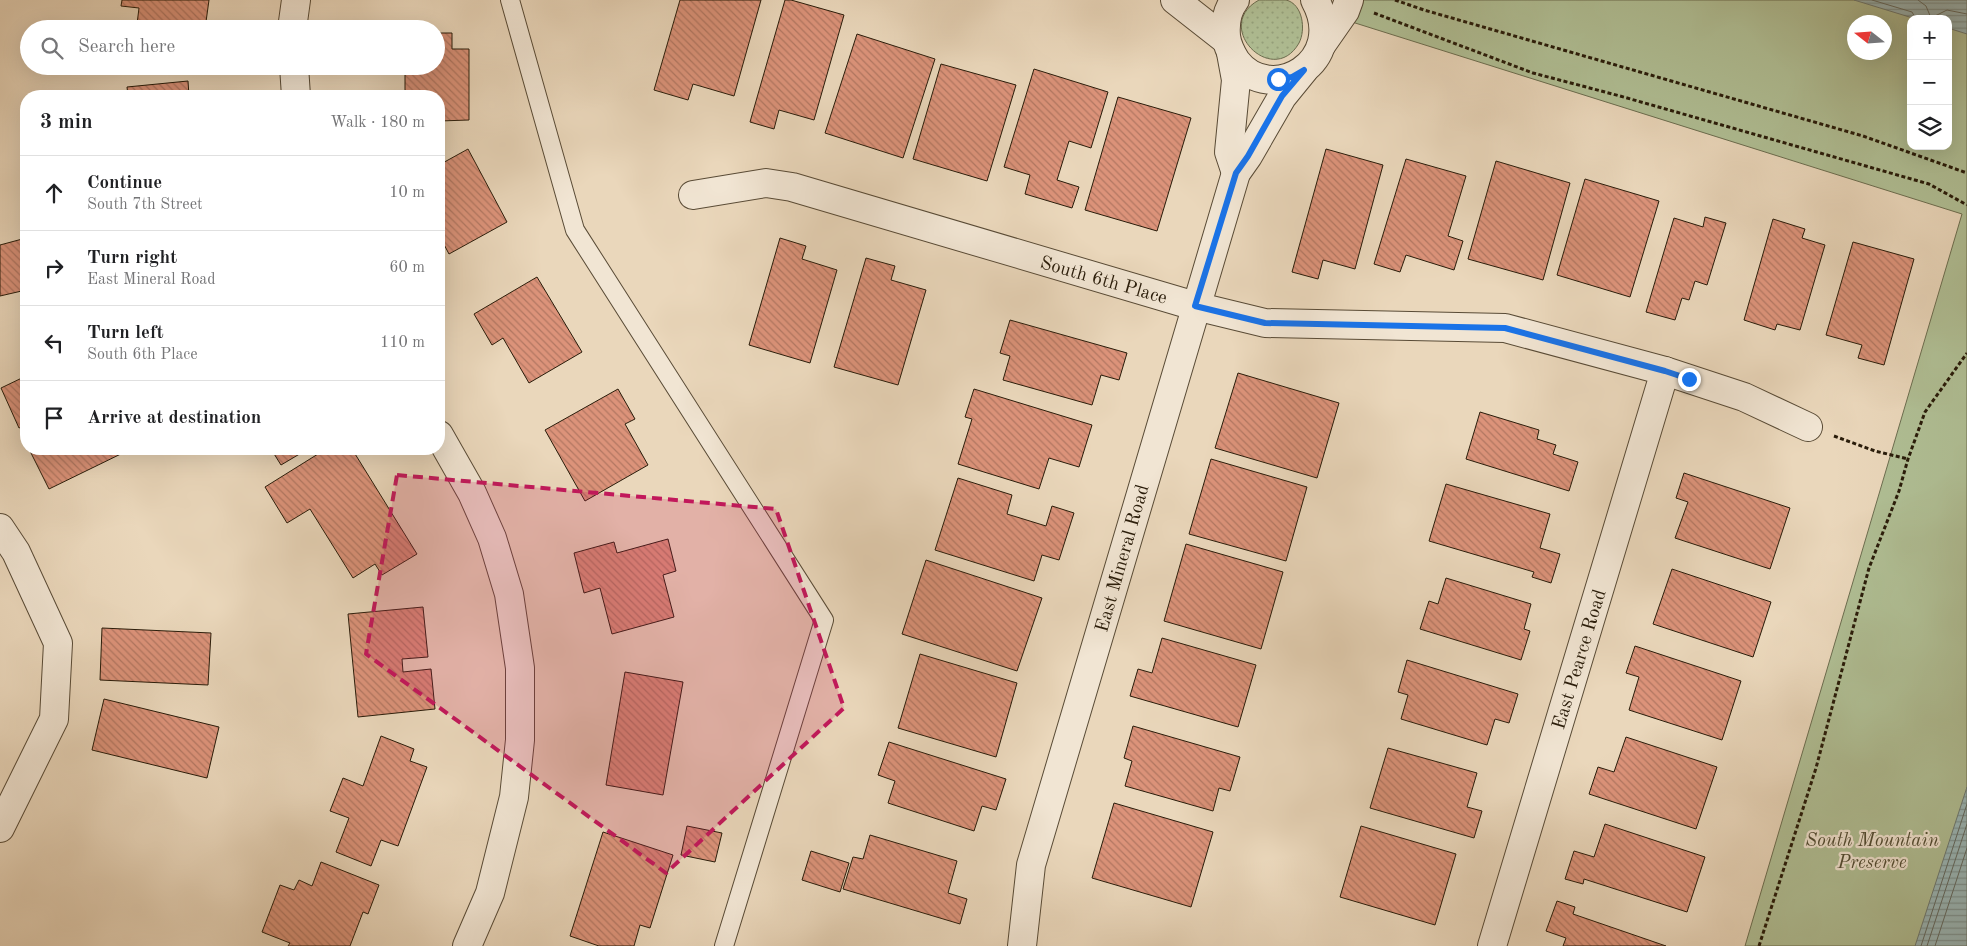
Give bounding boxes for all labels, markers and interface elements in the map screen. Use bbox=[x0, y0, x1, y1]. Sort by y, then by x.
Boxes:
north arrow bbox=[1847, 15, 1892, 60]
map controls bbox=[1907, 15, 1952, 150]
button: + bbox=[1907, 15, 1952, 60]
search box bbox=[20, 20, 445, 75]
icon: search bbox=[38, 34, 66, 62]
text: Search here bbox=[78, 38, 175, 57]
button: − bbox=[1907, 60, 1952, 105]
route start bbox=[1267, 68, 1290, 91]
button: layers bbox=[1907, 105, 1952, 150]
text: 3 min bbox=[40, 112, 93, 133]
text: Walk · 180 m bbox=[330, 115, 425, 131]
text: Continue bbox=[87, 174, 162, 193]
icon: ahead bbox=[40, 179, 68, 207]
text: 10 m bbox=[389, 185, 425, 201]
text: South 7th Street bbox=[87, 197, 203, 213]
text: Turn right bbox=[87, 249, 177, 268]
icon: right bbox=[40, 254, 68, 282]
street label: South 6th Place bbox=[1038, 254, 1169, 309]
text: 60 m bbox=[389, 260, 425, 276]
text: East Mineral Road bbox=[87, 272, 216, 288]
text: Turn left bbox=[87, 324, 164, 343]
icon: left bbox=[40, 329, 68, 357]
text: 110 m bbox=[380, 335, 425, 351]
text: South 6th Place bbox=[87, 347, 198, 363]
route end bbox=[1678, 368, 1701, 391]
icon: arrive bbox=[40, 404, 68, 432]
text: Arrive at destination bbox=[87, 409, 261, 428]
street label: East Mineral Road bbox=[1093, 483, 1154, 635]
street label: East Pearce Road bbox=[1550, 587, 1611, 732]
park label: South Mountain Preserve bbox=[1805, 832, 1939, 873]

